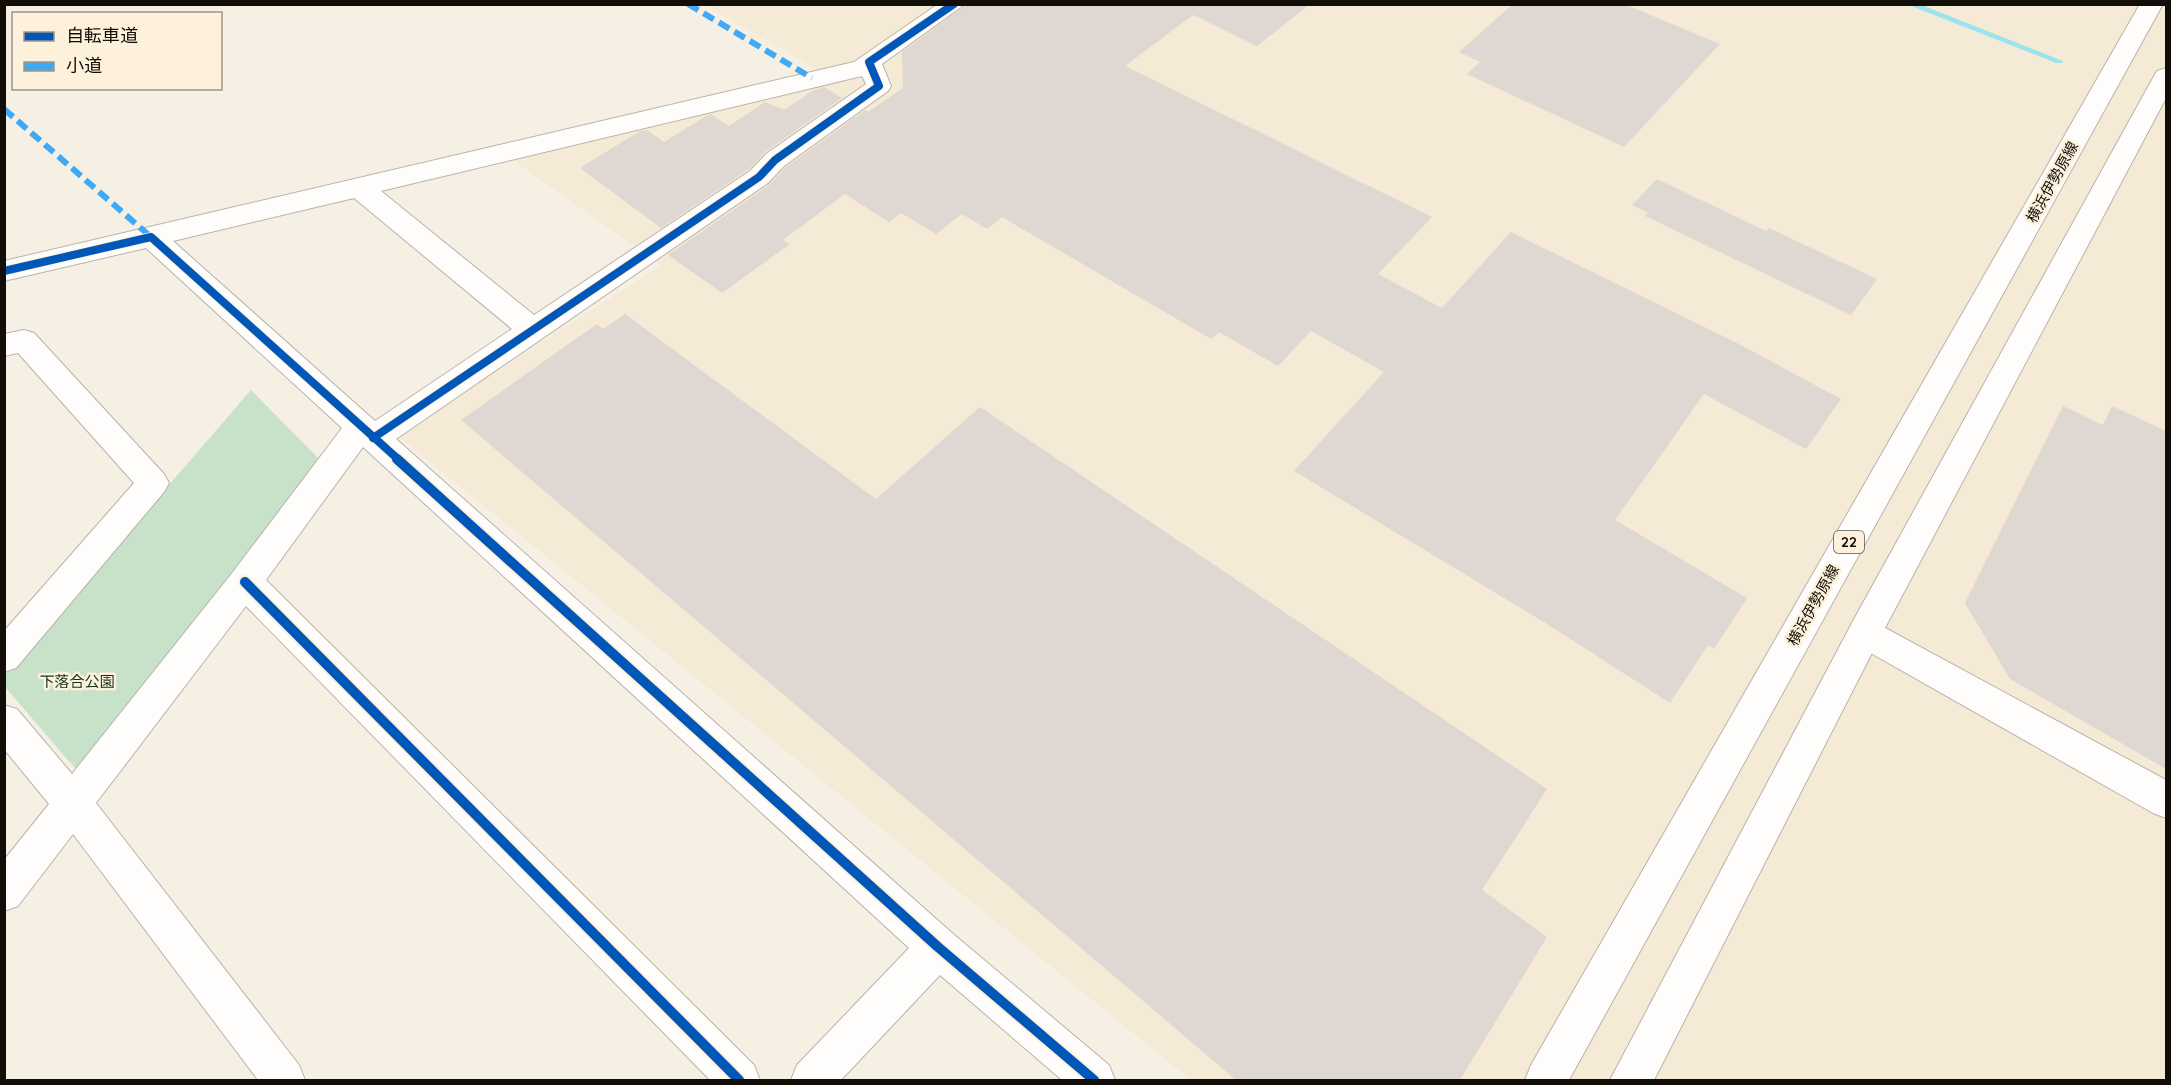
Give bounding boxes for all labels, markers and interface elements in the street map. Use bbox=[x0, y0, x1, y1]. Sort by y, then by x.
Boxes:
legend bbox=[12, 12, 222, 90]
text: 自転車道 bbox=[66, 24, 138, 47]
text: 小道 bbox=[66, 54, 102, 77]
street label: 横浜伊勢原線 bbox=[2022, 138, 2082, 226]
road number: 22 bbox=[1834, 531, 1864, 553]
street label: 横浜伊勢原線 bbox=[1783, 561, 1843, 649]
park label: 下落合公園 bbox=[39, 672, 115, 691]

